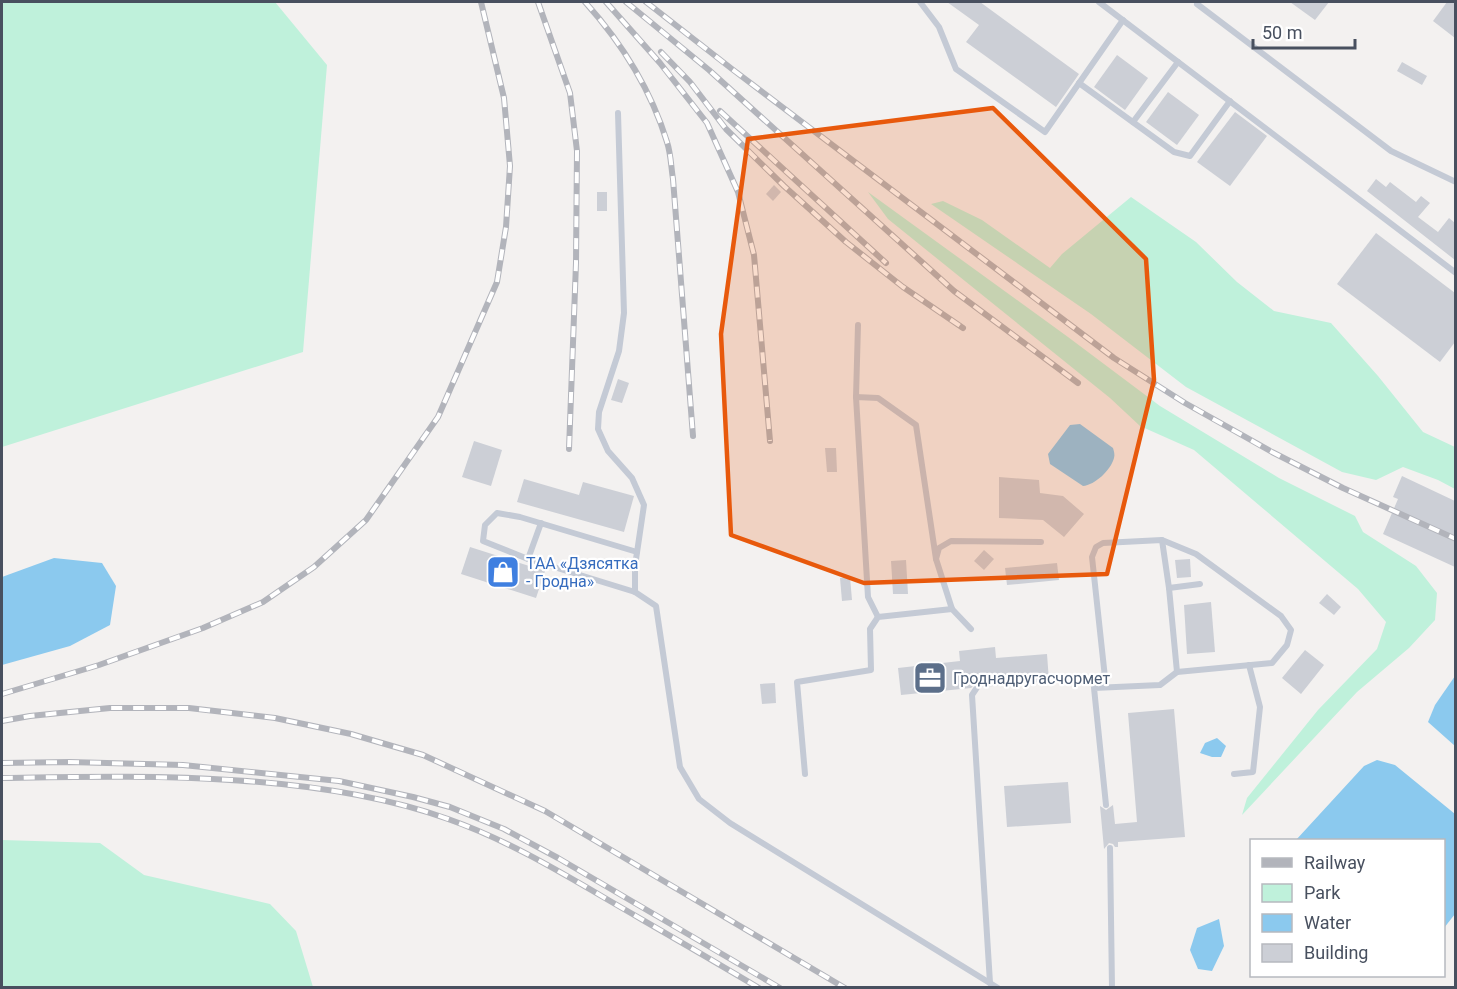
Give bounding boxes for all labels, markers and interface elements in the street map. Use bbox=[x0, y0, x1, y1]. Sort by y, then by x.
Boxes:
scale bar bbox=[1253, 12, 1355, 50]
text: 50 m bbox=[1262, 22, 1302, 43]
shop icon: ТАА «Дзясятка - Гродна» bbox=[485, 554, 521, 590]
place label: ТАА «Дзясятка - Гродна» bbox=[526, 554, 638, 591]
office icon: Гроднадругасчормет bbox=[912, 660, 948, 696]
place label: Гроднадругасчормет bbox=[953, 669, 1110, 688]
legend bbox=[1250, 839, 1445, 977]
text: Railway bbox=[1304, 852, 1366, 873]
text: Park bbox=[1304, 882, 1341, 903]
text: Water bbox=[1304, 912, 1351, 933]
text: Building bbox=[1304, 942, 1368, 963]

